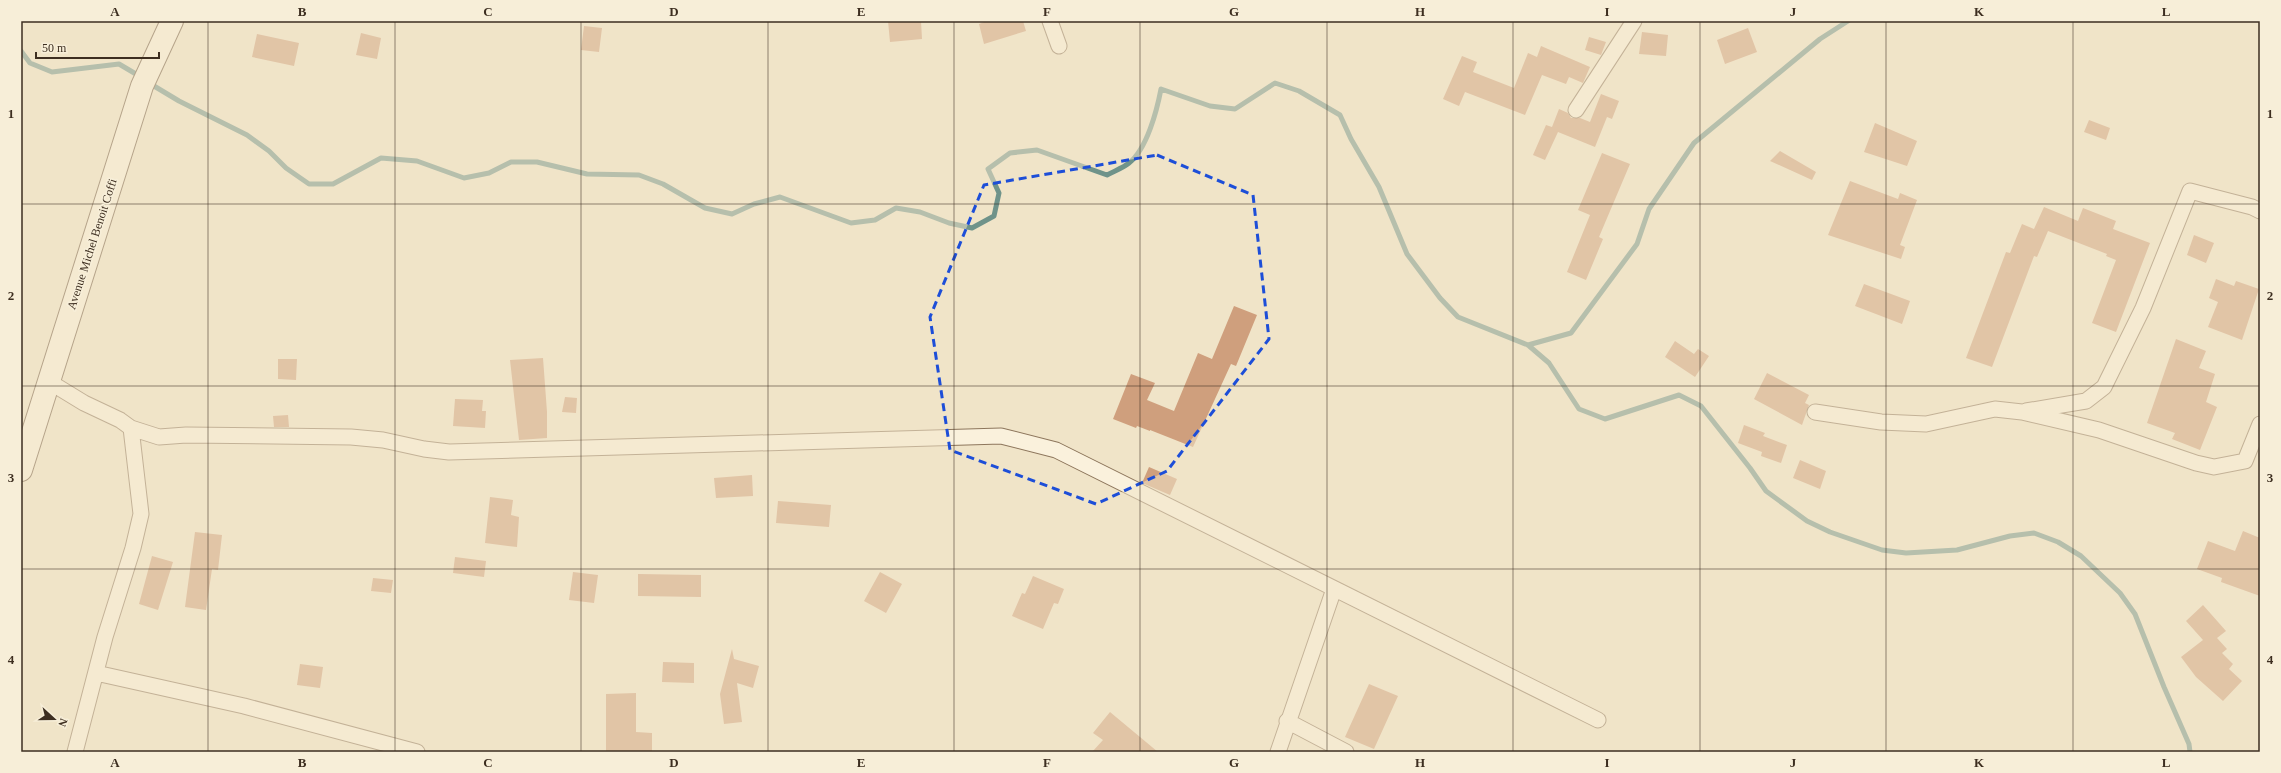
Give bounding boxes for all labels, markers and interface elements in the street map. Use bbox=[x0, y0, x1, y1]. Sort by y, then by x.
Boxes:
text: A bbox=[110, 4, 120, 19]
text: B bbox=[298, 4, 307, 19]
text: C bbox=[483, 4, 493, 19]
text: D bbox=[669, 4, 679, 19]
text: E bbox=[857, 4, 865, 19]
text: F bbox=[1043, 4, 1051, 19]
text: G bbox=[1229, 4, 1239, 19]
text: H bbox=[1415, 4, 1425, 19]
text: I bbox=[1604, 4, 1610, 19]
text: J bbox=[1790, 4, 1797, 19]
text: K bbox=[1974, 4, 1985, 19]
text: L bbox=[2162, 4, 2171, 19]
scale bar bbox=[36, 34, 159, 60]
text: 50 m bbox=[42, 41, 67, 55]
text: 1 bbox=[8, 106, 14, 121]
text: 1 bbox=[2267, 106, 2273, 121]
street label: Avenue Michel Benoit Coffi bbox=[64, 176, 120, 311]
text: 2 bbox=[8, 288, 14, 303]
text: 2 bbox=[2267, 288, 2273, 303]
text: 3 bbox=[8, 470, 15, 485]
text: 3 bbox=[2267, 470, 2274, 485]
text: 4 bbox=[8, 652, 15, 667]
text: 4 bbox=[2267, 652, 2274, 667]
north arrow bbox=[34, 699, 74, 739]
text: N bbox=[56, 717, 70, 728]
text: A bbox=[110, 755, 120, 770]
text: B bbox=[298, 755, 307, 770]
text: C bbox=[483, 755, 493, 770]
text: D bbox=[669, 755, 679, 770]
text: E bbox=[857, 755, 865, 770]
text: F bbox=[1043, 755, 1051, 770]
text: G bbox=[1229, 755, 1239, 770]
text: H bbox=[1415, 755, 1425, 770]
text: I bbox=[1604, 755, 1610, 770]
text: J bbox=[1790, 755, 1797, 770]
text: K bbox=[1974, 755, 1985, 770]
text: L bbox=[2162, 755, 2171, 770]

